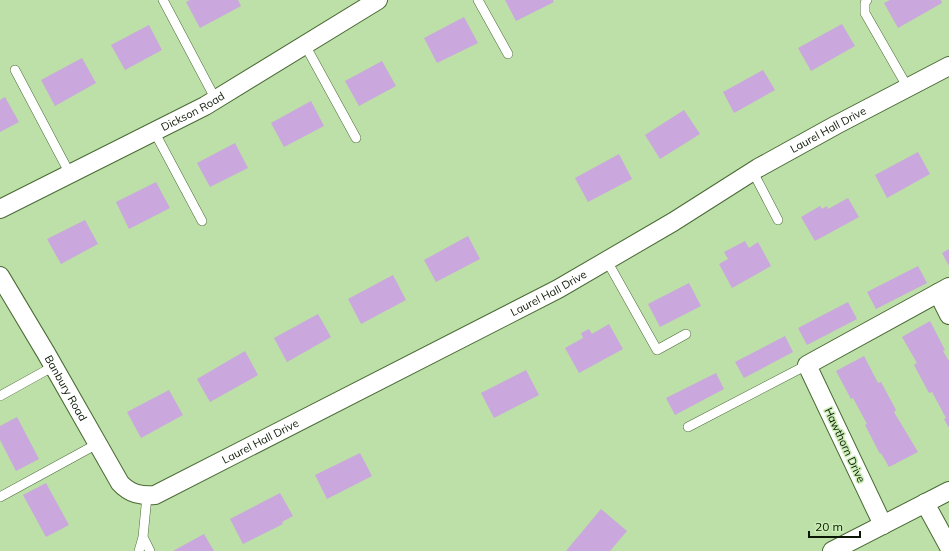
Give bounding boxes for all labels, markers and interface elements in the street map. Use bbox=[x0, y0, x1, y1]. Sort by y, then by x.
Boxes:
street label: Dickson Road bbox=[159, 89, 227, 134]
street label: Laurel Hall Drive bbox=[788, 104, 868, 156]
street label: Laurel Hall Drive bbox=[508, 267, 589, 319]
street label: Banbury Road bbox=[42, 353, 90, 423]
street label: Hawthorn Drive bbox=[822, 405, 868, 485]
street label: Laurel Hall Drive bbox=[220, 416, 301, 467]
scale bar bbox=[809, 513, 860, 539]
text: 20 m bbox=[815, 519, 843, 534]

